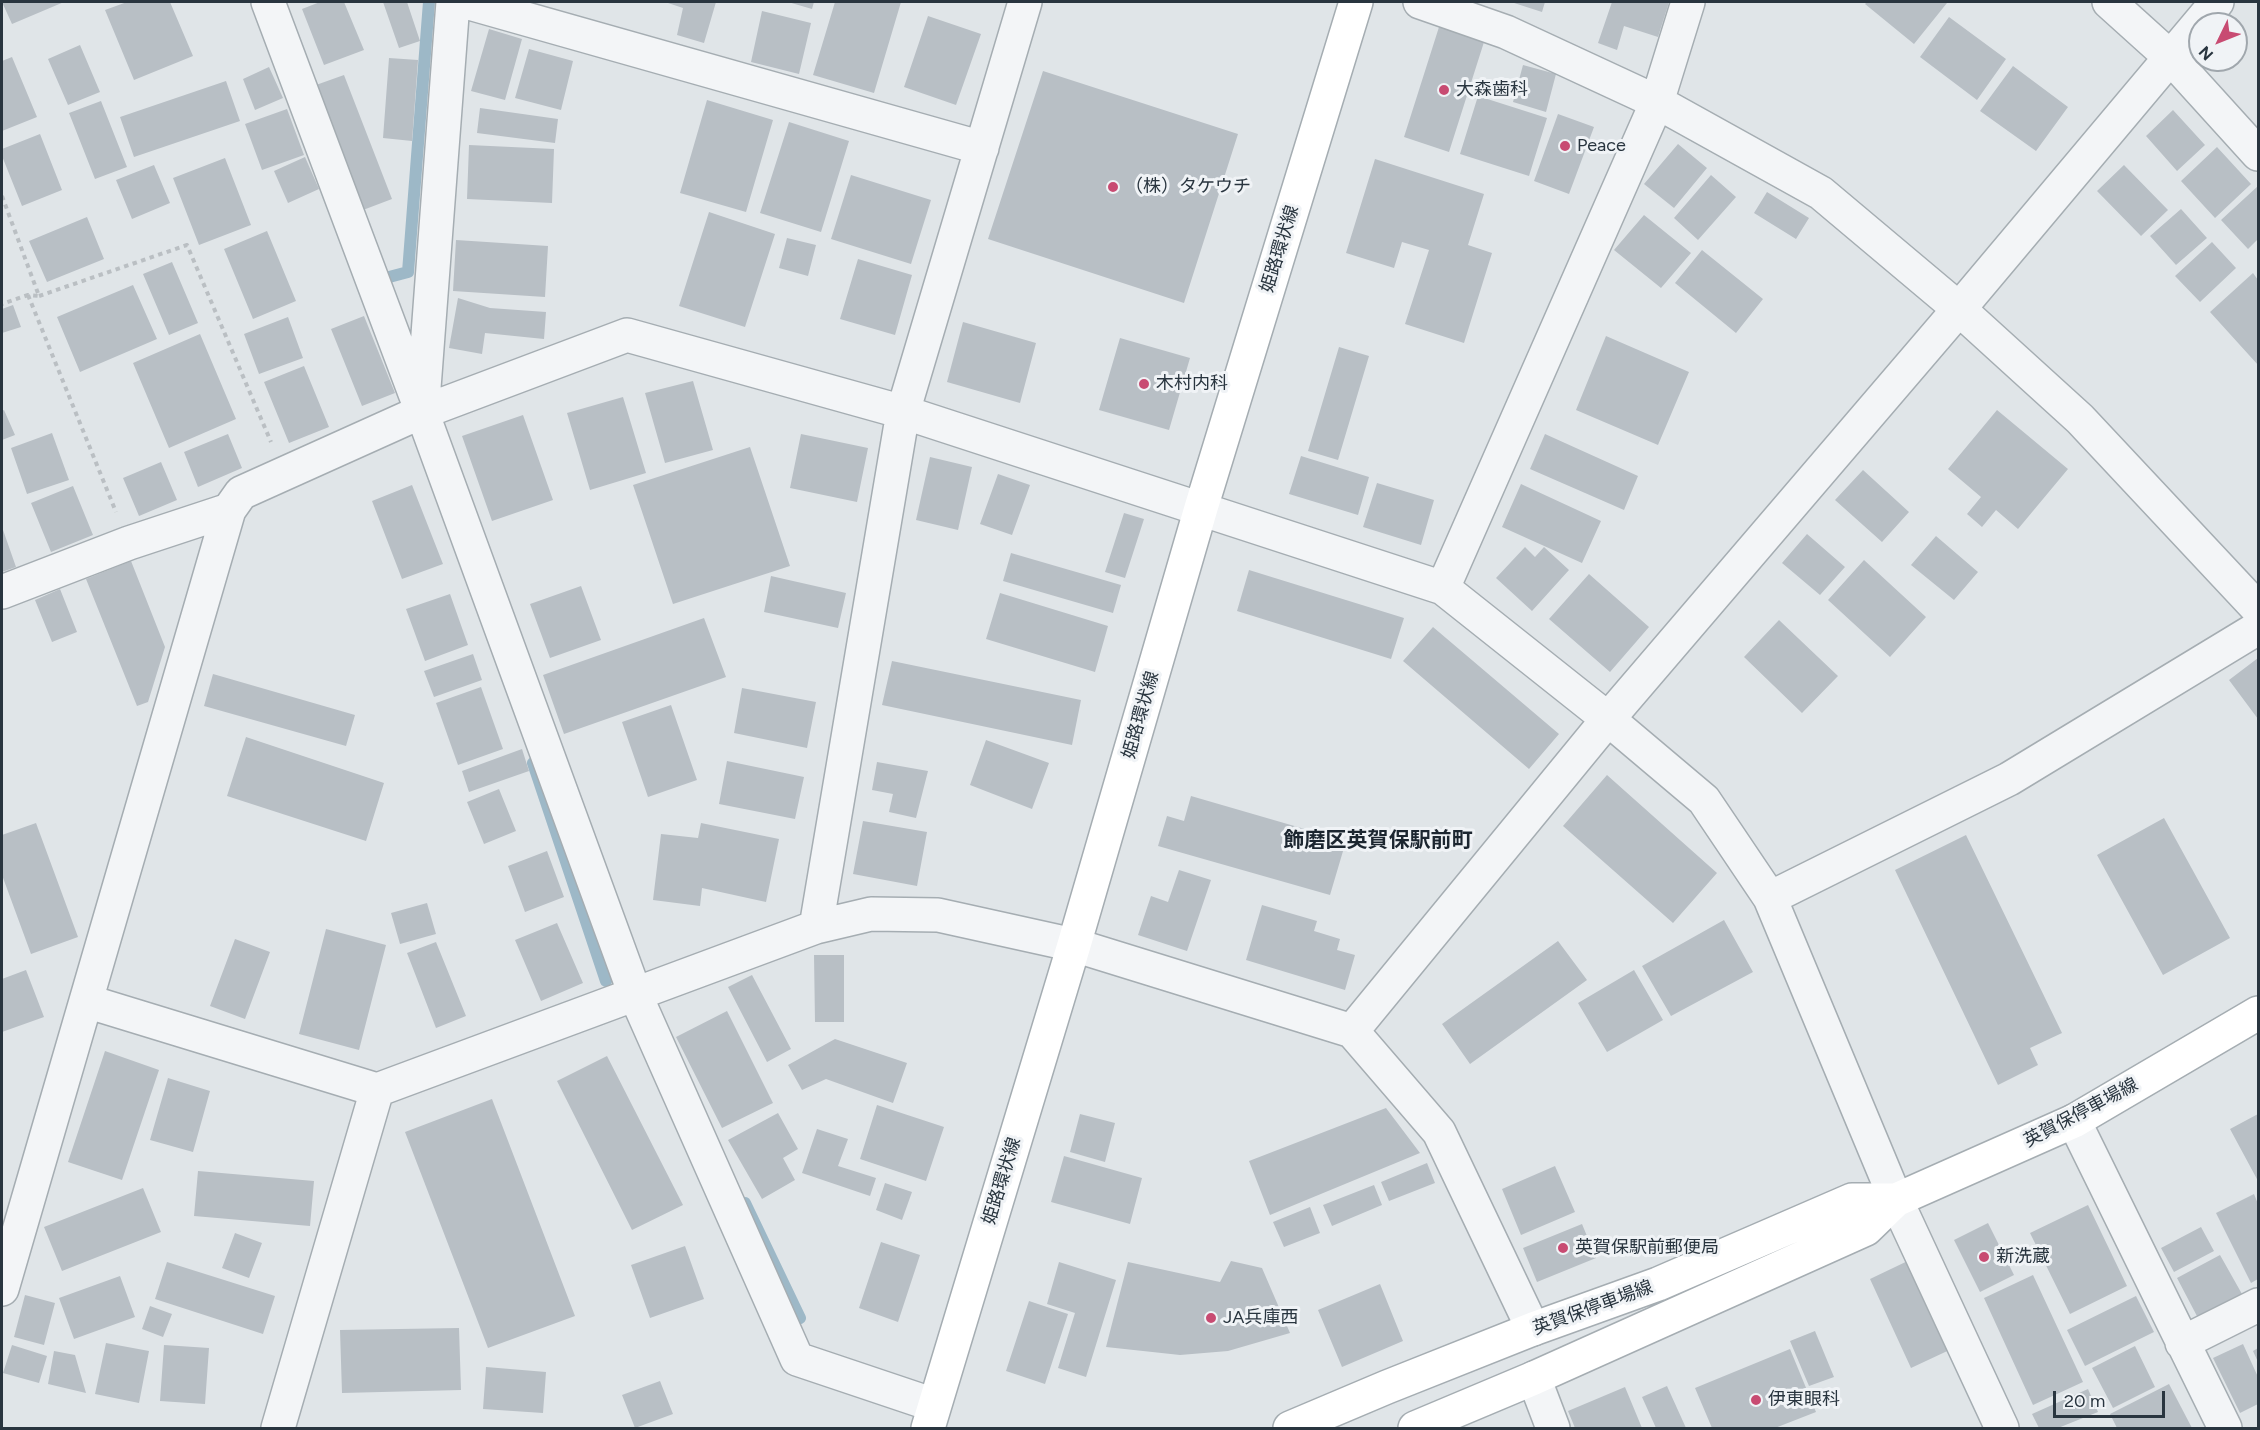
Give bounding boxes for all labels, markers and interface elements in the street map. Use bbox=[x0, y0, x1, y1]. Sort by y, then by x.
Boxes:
north arrow bbox=[2188, 12, 2248, 72]
text: N bbox=[2195, 42, 2217, 64]
place label: 大森歯科 bbox=[1456, 79, 1528, 101]
marker: 大森歯科 bbox=[1437, 83, 1451, 97]
place label: Peace bbox=[1577, 135, 1626, 157]
marker: Peace bbox=[1558, 139, 1572, 153]
place label: （株）タケウチ bbox=[1125, 176, 1251, 198]
marker: （株）タケウチ bbox=[1106, 180, 1120, 194]
street label: 姫路環状線 bbox=[1257, 203, 1303, 295]
place label: 木村内科 bbox=[1156, 373, 1228, 395]
marker: 木村内科 bbox=[1137, 377, 1151, 391]
street label: 姫路環状線 bbox=[1118, 669, 1164, 761]
district label: 飾磨区英賀保駅前町 bbox=[1284, 828, 1472, 854]
street label: 英賀保停車場線 bbox=[2020, 1074, 2142, 1152]
street label: 姫路環状線 bbox=[979, 1135, 1025, 1227]
place label: 英賀保駅前郵便局 bbox=[1575, 1237, 1719, 1259]
marker: 英賀保駅前郵便局 bbox=[1556, 1241, 1570, 1255]
place label: 新洗蔵 bbox=[1996, 1246, 2050, 1268]
marker: 新洗蔵 bbox=[1977, 1250, 1991, 1264]
street label: 英賀保停車場線 bbox=[1530, 1276, 1656, 1340]
place label: JA兵庫西 bbox=[1223, 1307, 1298, 1329]
marker: JA兵庫西 bbox=[1204, 1311, 1218, 1325]
scale bar bbox=[2056, 1379, 2168, 1417]
place label: 伊東眼科 bbox=[1768, 1389, 1840, 1411]
text: 20 m bbox=[2064, 1390, 2105, 1412]
marker: 伊東眼科 bbox=[1749, 1393, 1763, 1407]

